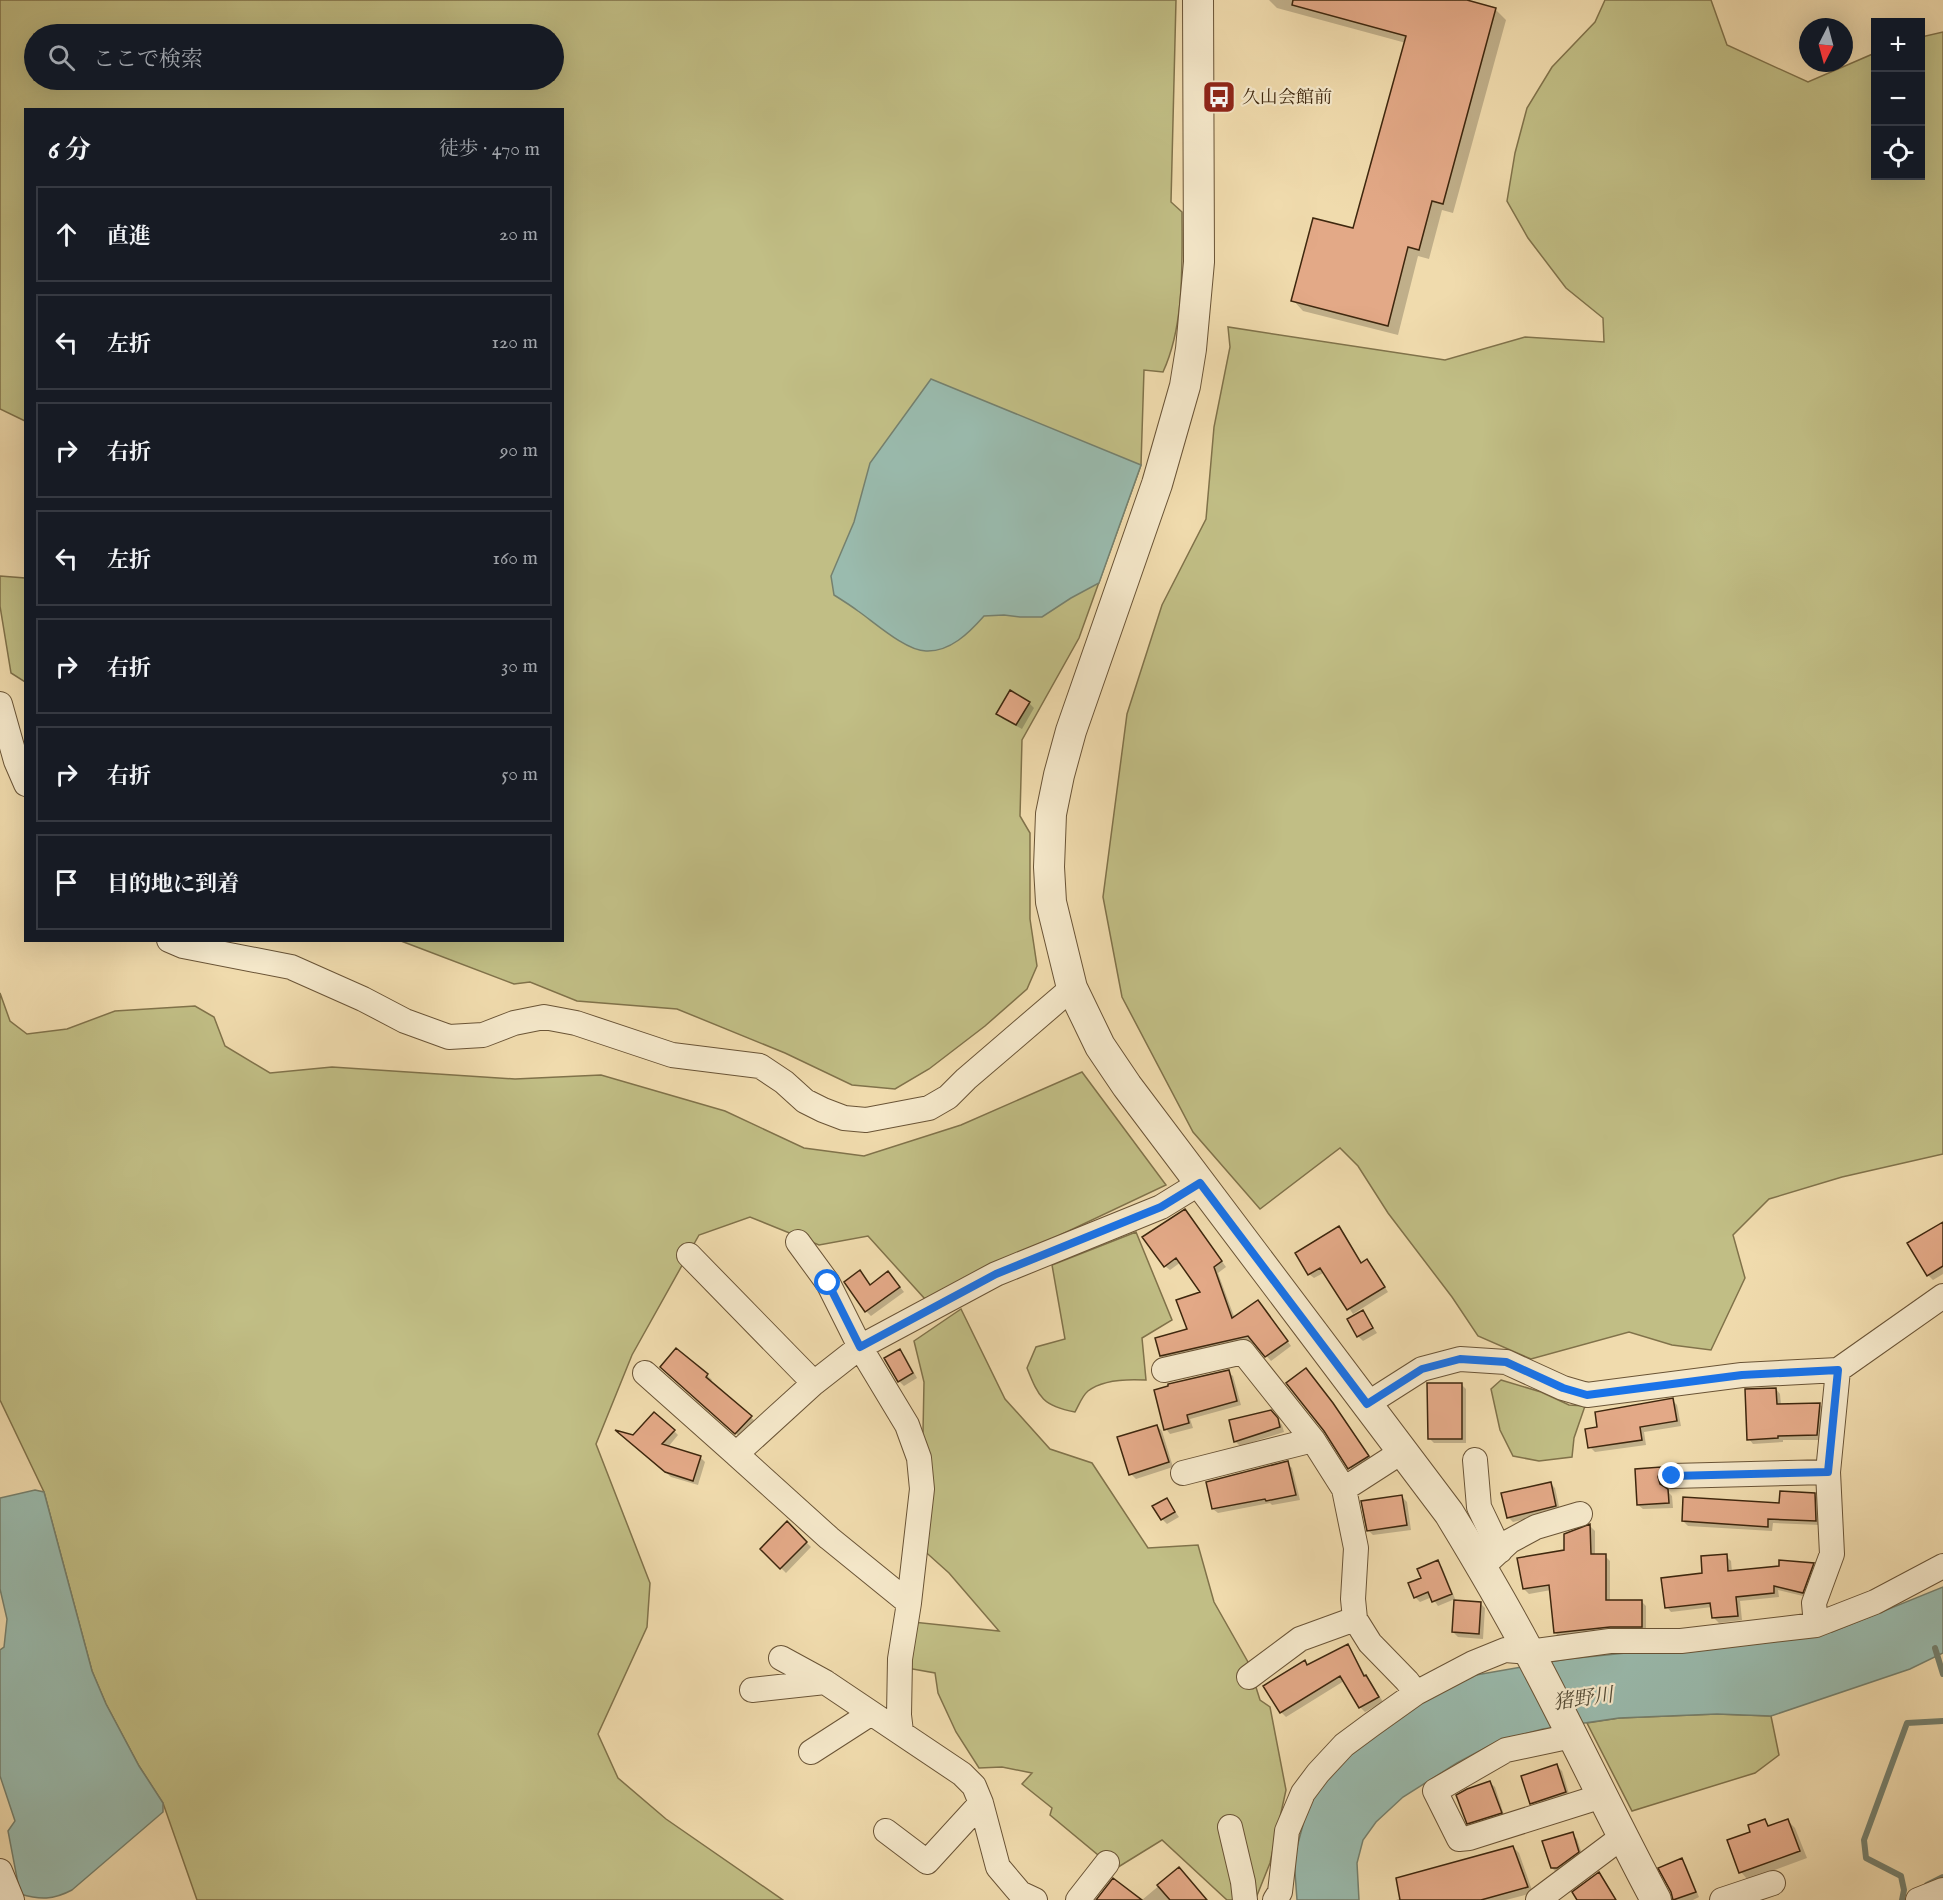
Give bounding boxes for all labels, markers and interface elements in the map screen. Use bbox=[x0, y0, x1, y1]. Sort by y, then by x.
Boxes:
north arrow bbox=[1799, 18, 1853, 72]
map controls bbox=[1871, 18, 1925, 180]
button: + bbox=[1871, 18, 1925, 72]
search box bbox=[24, 24, 564, 90]
icon: search bbox=[45, 41, 78, 74]
text: ここで検索 bbox=[93, 46, 203, 74]
button: − bbox=[1871, 72, 1925, 126]
bus stop icon: 久山会館前 bbox=[1201, 79, 1237, 115]
place label: 久山会館前 bbox=[1242, 87, 1332, 110]
button: locate bbox=[1871, 126, 1925, 180]
text: 6 分 bbox=[48, 134, 91, 167]
text: 徒歩 · 470 m bbox=[439, 137, 540, 162]
icon: ahead bbox=[50, 218, 83, 251]
text: 20 m bbox=[499, 222, 538, 247]
text: 直進 bbox=[107, 223, 151, 251]
icon: left bbox=[50, 326, 83, 359]
text: 120 m bbox=[492, 330, 538, 355]
text: 左折 bbox=[107, 331, 151, 359]
icon: right bbox=[50, 434, 83, 467]
text: 90 m bbox=[500, 438, 538, 463]
text: 右折 bbox=[107, 439, 151, 467]
icon: left bbox=[50, 542, 83, 575]
text: 160 m bbox=[492, 546, 538, 571]
text: 左折 bbox=[107, 547, 151, 575]
icon: right bbox=[50, 650, 83, 683]
text: 30 m bbox=[501, 654, 538, 679]
text: 右折 bbox=[107, 655, 151, 683]
icon: right bbox=[50, 758, 83, 791]
text: 50 m bbox=[501, 762, 538, 787]
text: 右折 bbox=[107, 763, 151, 791]
icon: arrive bbox=[50, 866, 83, 899]
text: 目的地に到着 bbox=[107, 871, 239, 899]
route start bbox=[814, 1269, 840, 1295]
route end bbox=[1658, 1462, 1684, 1488]
water label: 猪野川 bbox=[1552, 1683, 1617, 1716]

